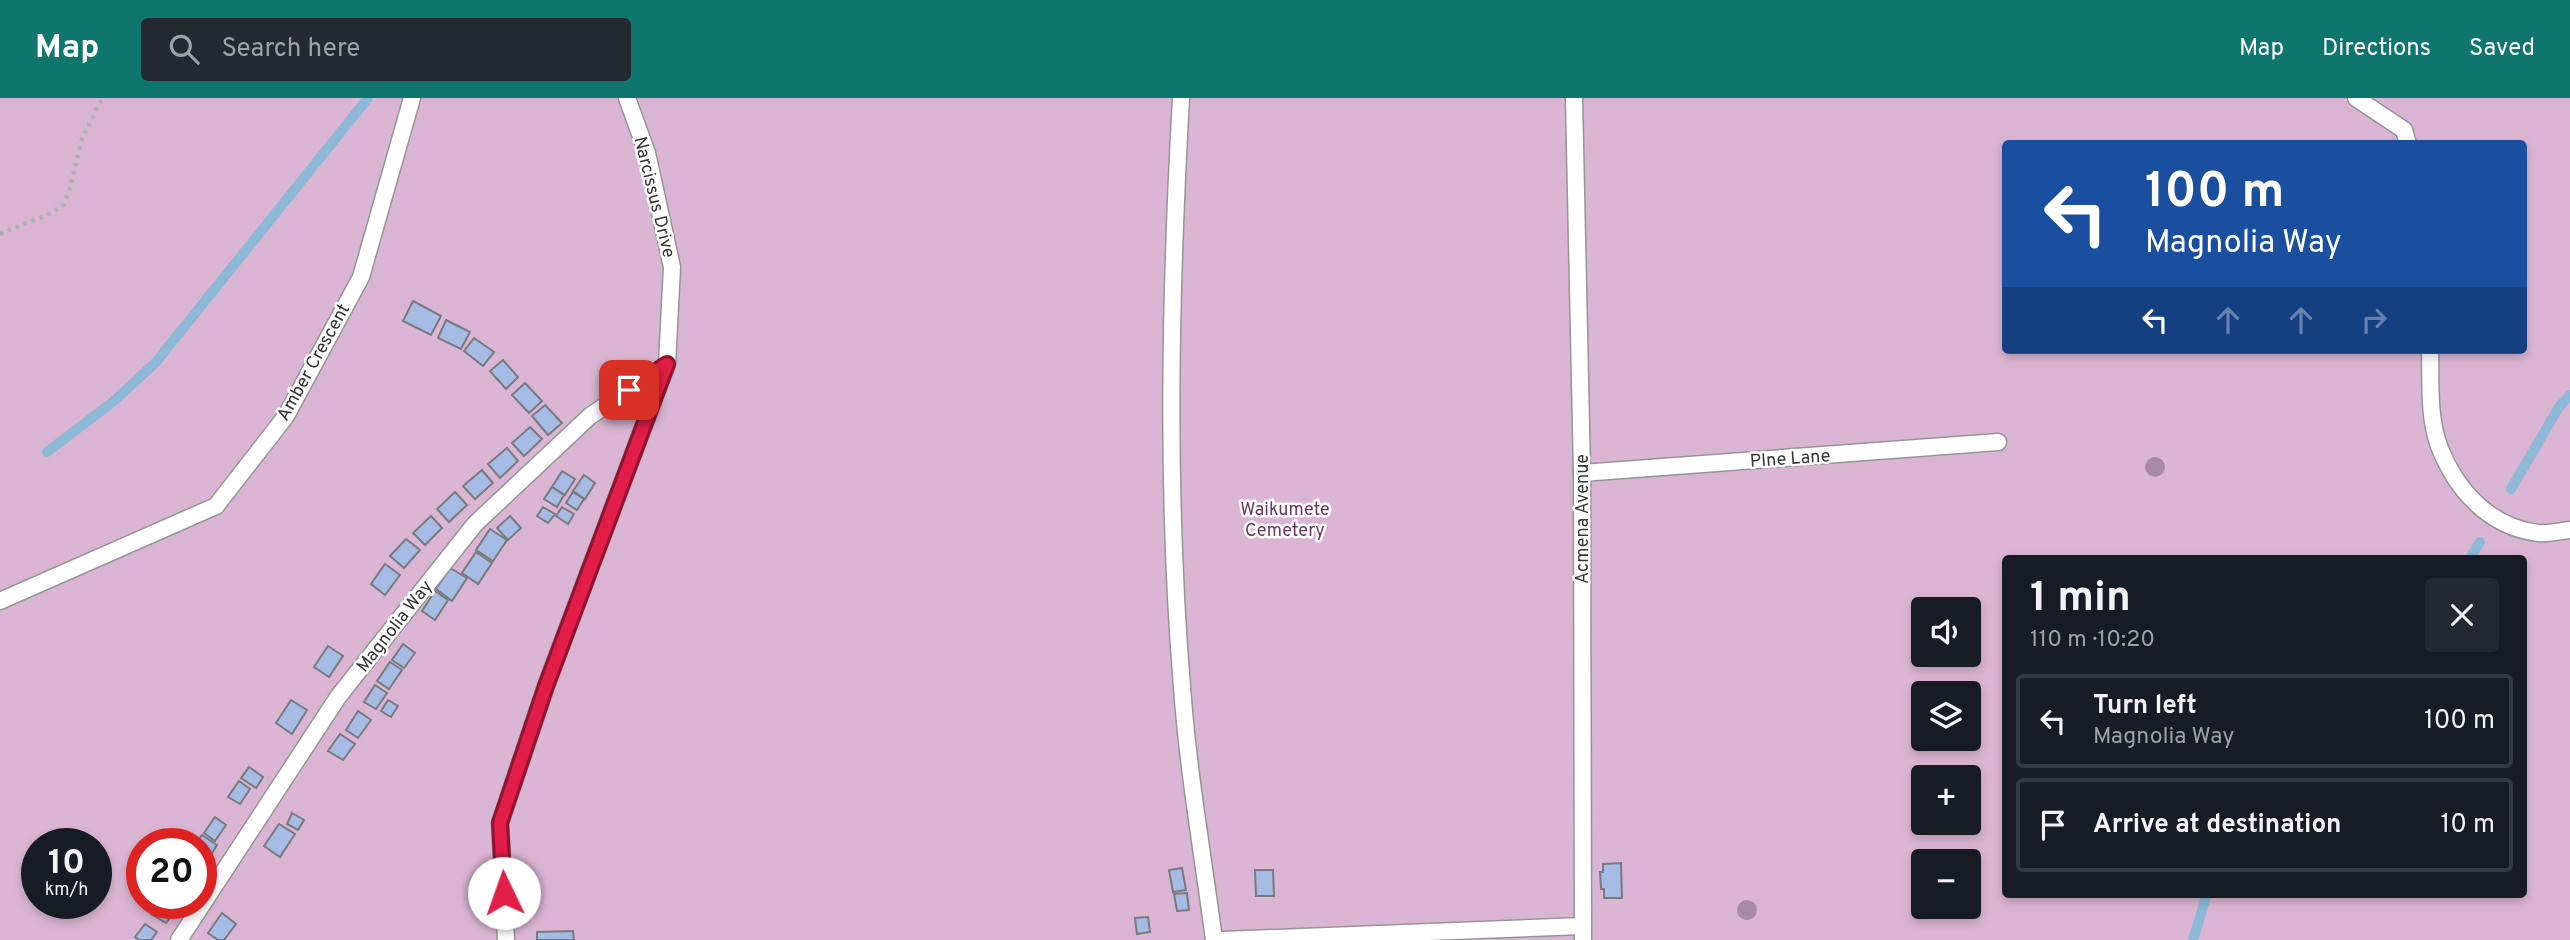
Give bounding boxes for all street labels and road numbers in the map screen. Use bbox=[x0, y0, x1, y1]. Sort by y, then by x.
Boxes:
street label: Narcissus Drive bbox=[627, 134, 680, 260]
street label: Amber Crescent bbox=[273, 300, 356, 425]
street label: PIne Lane bbox=[1749, 445, 1831, 474]
street label: Acmena Avenue bbox=[1572, 454, 1595, 584]
street label: Magnolia Way bbox=[352, 576, 438, 678]

